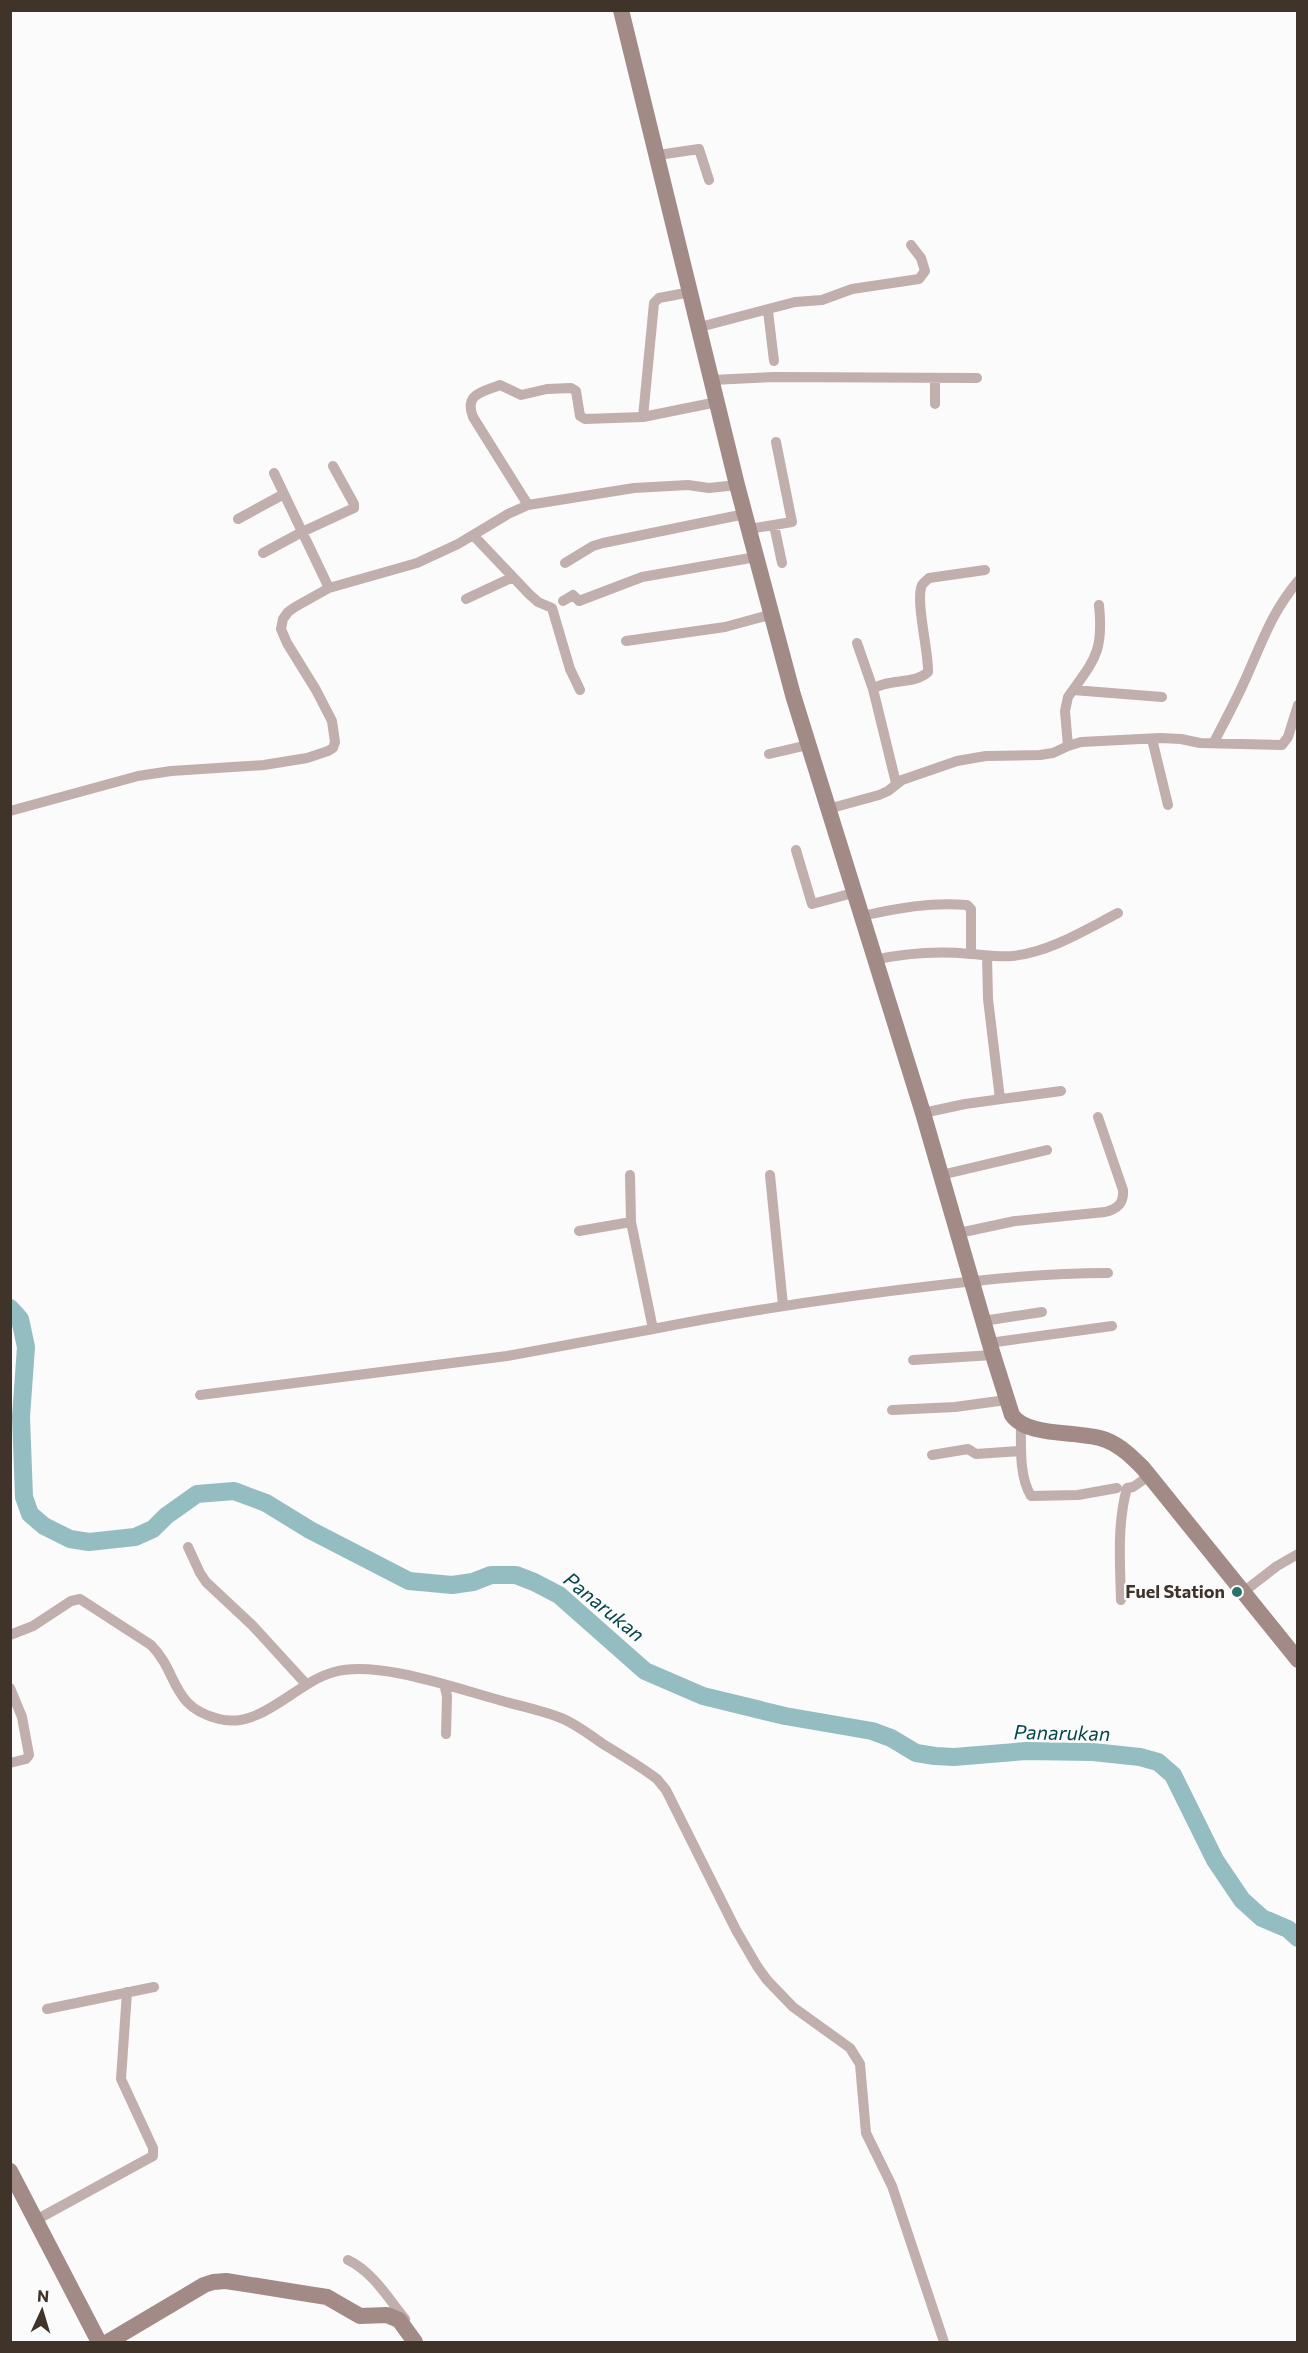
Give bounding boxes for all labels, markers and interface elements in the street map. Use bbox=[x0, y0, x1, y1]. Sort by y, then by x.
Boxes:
water label: Panarukan bbox=[559, 1566, 650, 1646]
place label: Fuel Station bbox=[1125, 1580, 1225, 1602]
marker: Fuel Station bbox=[1230, 1585, 1244, 1599]
water label: Panarukan bbox=[1013, 1719, 1111, 1745]
north arrow bbox=[12, 2281, 72, 2341]
text: N bbox=[36, 2286, 50, 2305]

